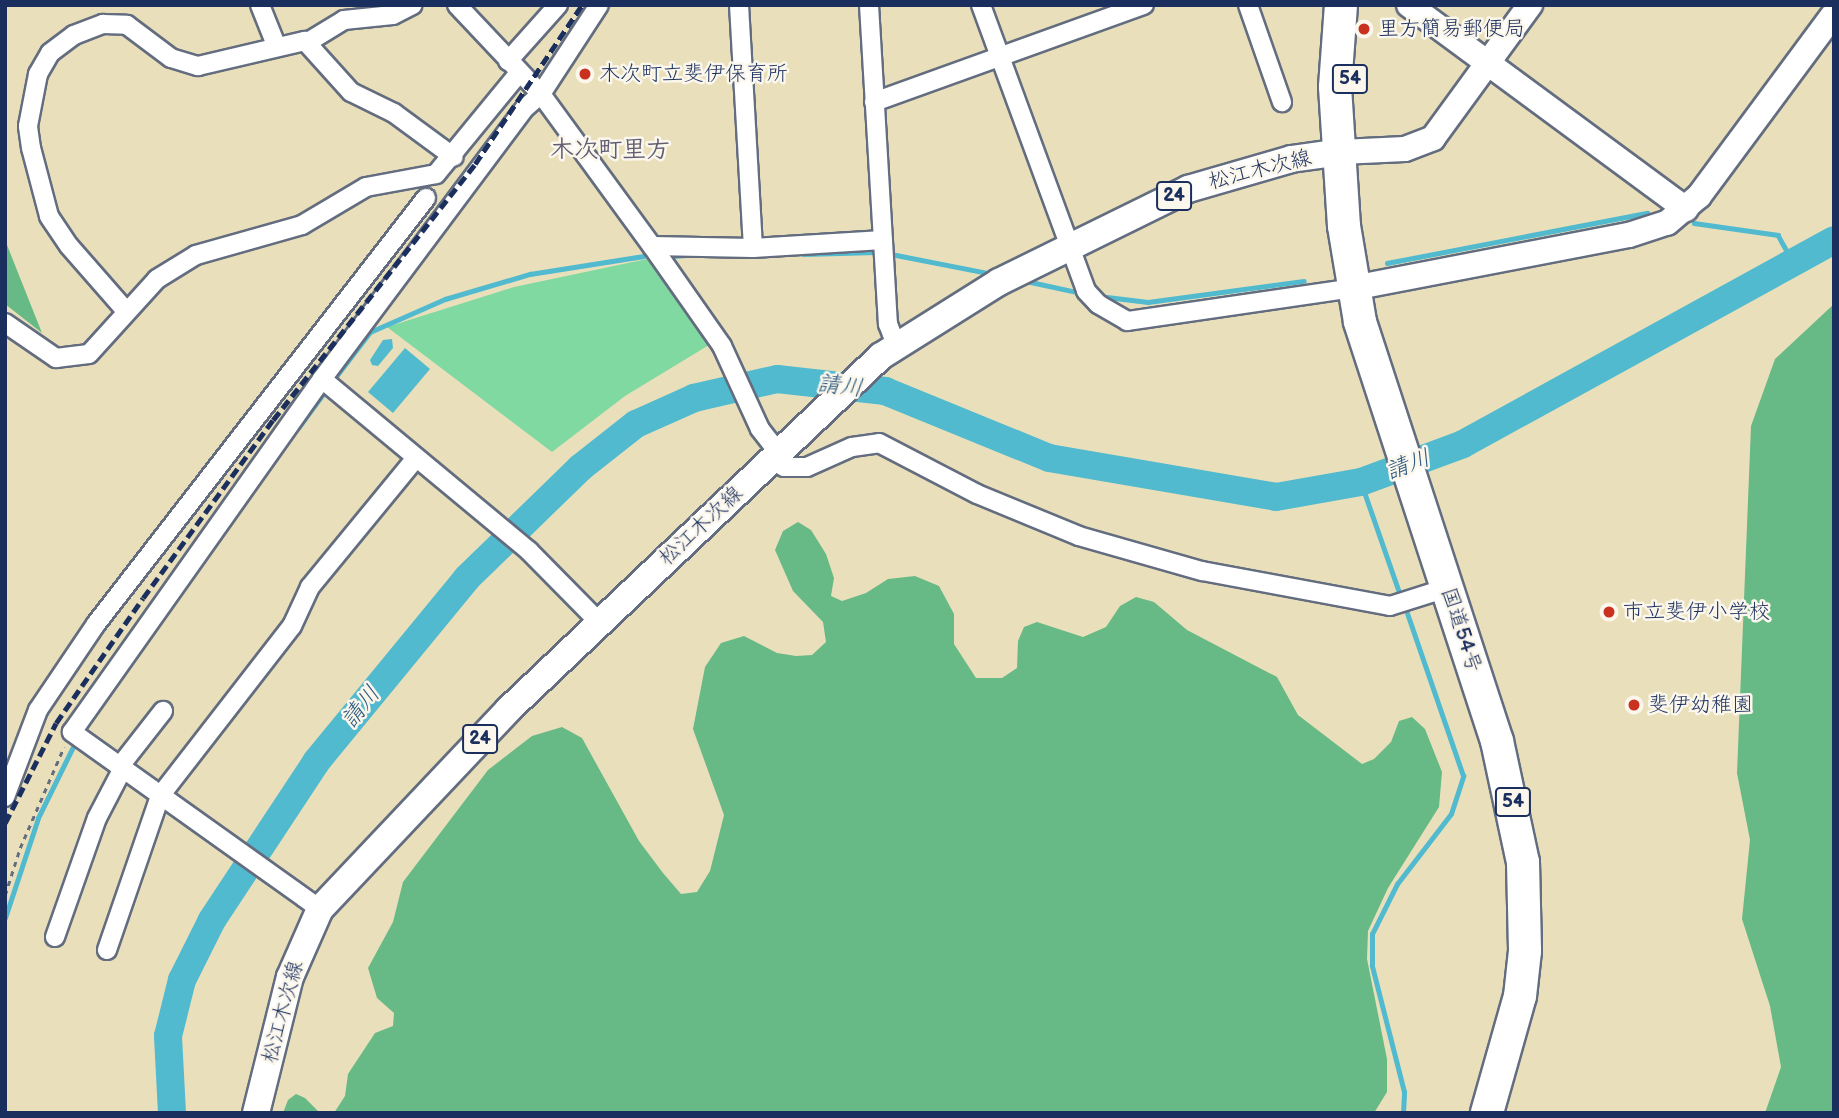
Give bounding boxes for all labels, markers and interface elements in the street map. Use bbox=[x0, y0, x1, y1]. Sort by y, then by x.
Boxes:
place label: 里方簡易郵便局 bbox=[1378, 16, 1525, 42]
marker: 里方簡易郵便局 bbox=[1356, 21, 1372, 37]
place label: 木次町立斐伊保育所 bbox=[599, 61, 788, 87]
road number: 54 bbox=[1331, 64, 1369, 94]
marker: 木次町立斐伊保育所 bbox=[577, 66, 593, 82]
district label: 木次町里方 bbox=[550, 136, 670, 164]
street label: 松江木次線 bbox=[1206, 145, 1314, 195]
road number: 24 bbox=[1155, 180, 1193, 212]
water label: 請川 bbox=[815, 369, 865, 403]
water label: 請川 bbox=[1382, 444, 1434, 486]
street label: 松江木次線 bbox=[654, 481, 748, 571]
street label: 国道54号 bbox=[1435, 584, 1487, 676]
place label: 市立斐伊小学校 bbox=[1623, 599, 1770, 625]
marker: 市立斐伊小学校 bbox=[1601, 604, 1617, 620]
water label: 請川 bbox=[336, 680, 386, 734]
place label: 斐伊幼稚園 bbox=[1648, 692, 1753, 718]
marker: 斐伊幼稚園 bbox=[1626, 697, 1642, 713]
road number: 24 bbox=[461, 724, 499, 754]
road number: 54 bbox=[1494, 786, 1532, 818]
street label: 松江木次線 bbox=[257, 958, 309, 1066]

